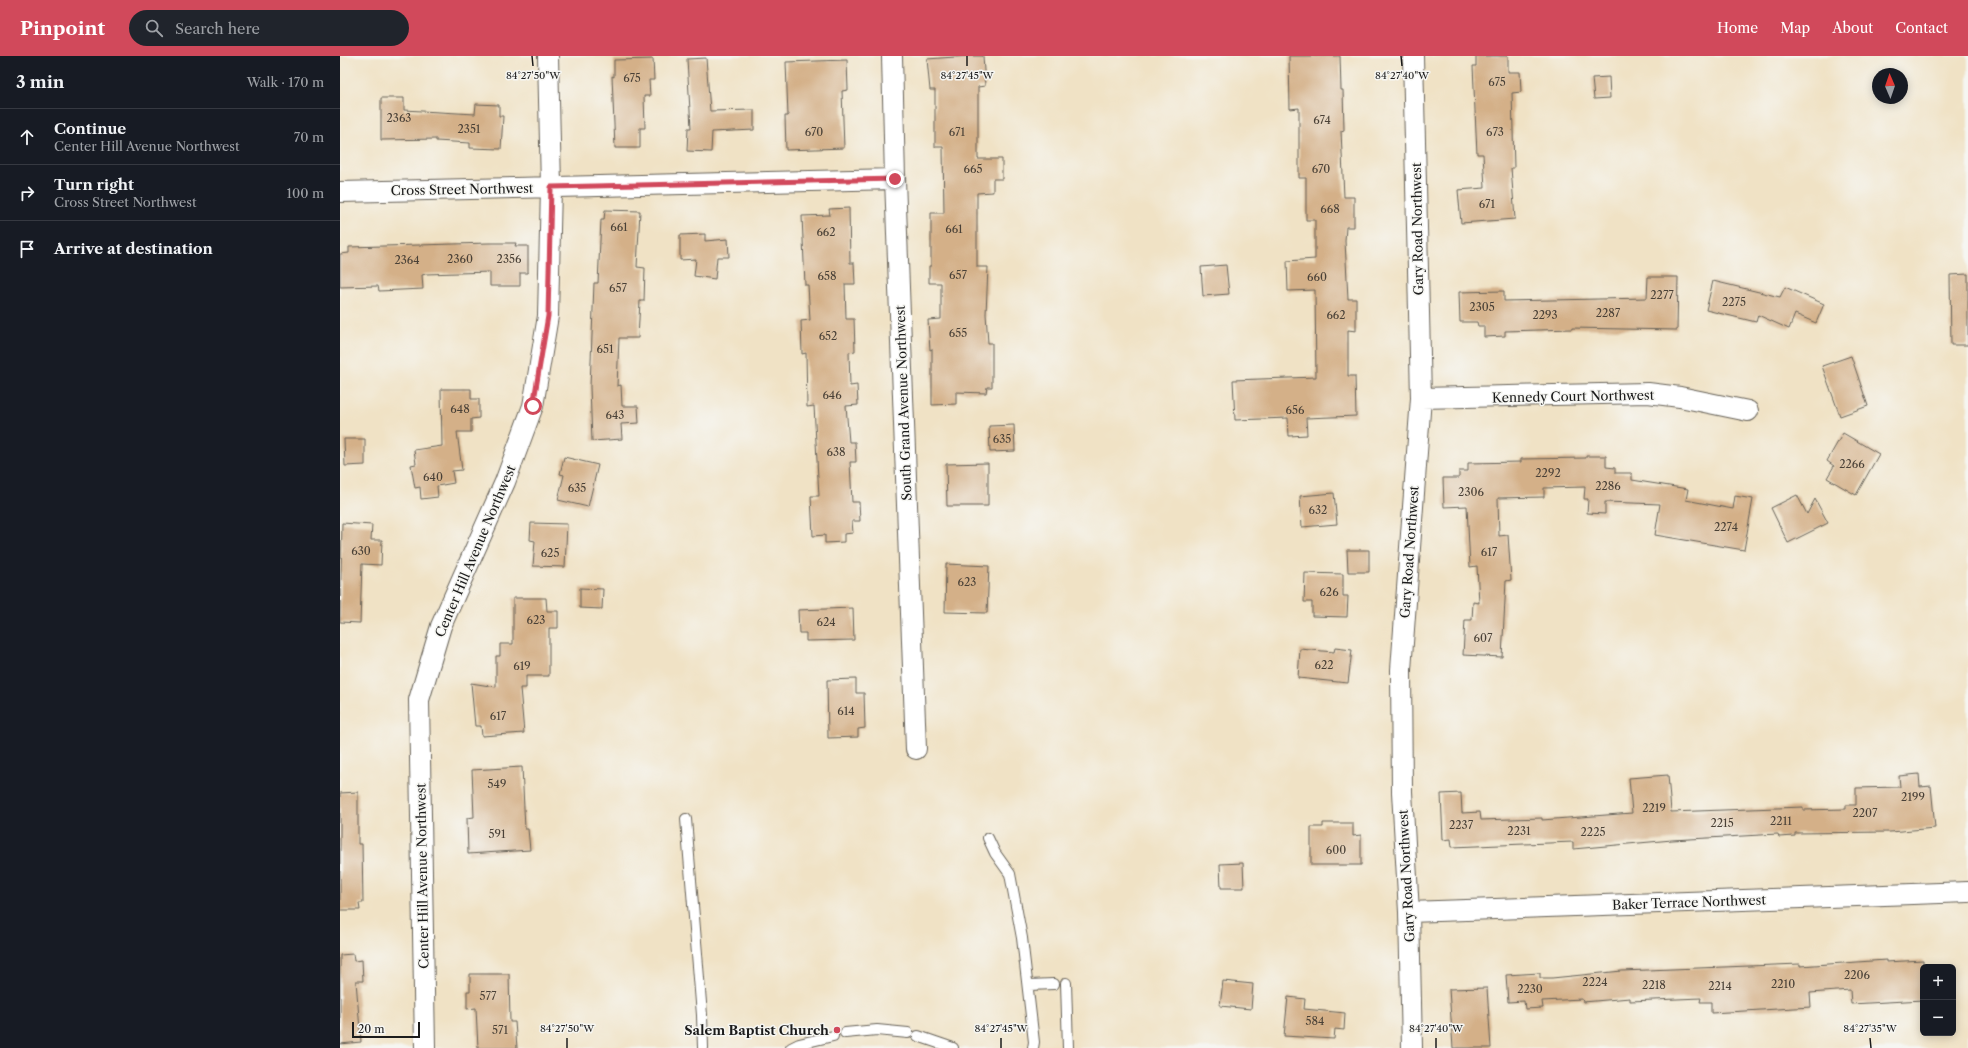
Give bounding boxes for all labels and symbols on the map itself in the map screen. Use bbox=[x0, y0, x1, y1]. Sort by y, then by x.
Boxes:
north arrow bbox=[1872, 68, 1908, 104]
text: 84°27'50"W bbox=[506, 69, 561, 82]
text: 84°27'45"W bbox=[940, 69, 995, 82]
text: 84°27'40"W bbox=[1375, 69, 1430, 82]
house number: 675 bbox=[623, 71, 641, 85]
house number: 675 bbox=[1488, 75, 1506, 89]
house number: 2363 bbox=[387, 111, 411, 125]
house number: 674 bbox=[1313, 113, 1331, 127]
house number: 2351 bbox=[458, 122, 481, 136]
house number: 670 bbox=[805, 125, 823, 139]
house number: 671 bbox=[949, 125, 966, 139]
house number: 673 bbox=[1486, 125, 1504, 139]
house number: 665 bbox=[964, 162, 982, 176]
house number: 670 bbox=[1312, 162, 1330, 176]
street label: Gary Road Northwest bbox=[1408, 162, 1426, 296]
route end bbox=[886, 170, 904, 188]
street label: Cross Street Northwest bbox=[391, 180, 534, 198]
house number: 671 bbox=[1479, 197, 1496, 211]
house number: 668 bbox=[1320, 202, 1340, 216]
house number: 661 bbox=[610, 220, 628, 234]
house number: 661 bbox=[945, 222, 963, 236]
house number: 662 bbox=[816, 225, 836, 239]
house number: 2360 bbox=[447, 252, 473, 266]
house number: 2356 bbox=[497, 252, 522, 266]
house number: 2364 bbox=[394, 253, 420, 267]
house number: 657 bbox=[949, 268, 967, 282]
house number: 658 bbox=[818, 269, 836, 283]
house number: 660 bbox=[1307, 270, 1327, 284]
house number: 657 bbox=[609, 281, 627, 295]
house number: 2277 bbox=[1650, 288, 1674, 302]
house number: 2275 bbox=[1722, 295, 1746, 309]
house number: 2305 bbox=[1469, 300, 1495, 314]
street label: South Grand Avenue Northwest bbox=[892, 305, 914, 501]
house number: 2287 bbox=[1596, 306, 1621, 320]
house number: 662 bbox=[1326, 308, 1346, 322]
house number: 2293 bbox=[1532, 308, 1558, 322]
house number: 655 bbox=[949, 326, 967, 340]
house number: 652 bbox=[819, 329, 837, 343]
house number: 651 bbox=[596, 342, 614, 356]
street label: Kennedy Court Northwest bbox=[1492, 387, 1655, 405]
house number: 646 bbox=[822, 388, 842, 402]
route start bbox=[524, 397, 542, 415]
house number: 648 bbox=[450, 402, 470, 416]
house number: 656 bbox=[1286, 403, 1305, 417]
house number: 643 bbox=[606, 408, 624, 422]
house number: 635 bbox=[993, 432, 1011, 446]
house number: 638 bbox=[826, 445, 846, 459]
house number: 2266 bbox=[1839, 457, 1865, 471]
street label: Center Hill Avenue Northwest bbox=[431, 462, 519, 640]
house number: 2292 bbox=[1535, 466, 1561, 480]
house number: 640 bbox=[423, 470, 443, 484]
house number: 2286 bbox=[1595, 479, 1621, 493]
house number: 635 bbox=[568, 481, 586, 495]
street label: Gary Road Northwest bbox=[1396, 485, 1422, 619]
house number: 2306 bbox=[1458, 485, 1484, 499]
house number: 632 bbox=[1309, 503, 1327, 517]
house number: 2274 bbox=[1714, 520, 1738, 534]
house number: 630 bbox=[351, 544, 371, 558]
house number: 617 bbox=[1481, 545, 1498, 559]
house number: 625 bbox=[541, 546, 559, 560]
house number: 623 bbox=[958, 575, 976, 589]
house number: 626 bbox=[1319, 585, 1339, 599]
house number: 623 bbox=[527, 613, 545, 627]
house number: 624 bbox=[816, 615, 836, 629]
house number: 607 bbox=[1474, 631, 1493, 645]
house number: 622 bbox=[1314, 658, 1334, 672]
house number: 619 bbox=[513, 659, 531, 673]
house number: 614 bbox=[837, 704, 855, 718]
house number: 617 bbox=[490, 709, 507, 723]
house number: 549 bbox=[488, 777, 506, 791]
street label: Center Hill Avenue Northwest bbox=[412, 783, 432, 969]
house number: 2199 bbox=[1901, 790, 1925, 804]
house number: 2219 bbox=[1642, 801, 1666, 815]
house number: 2207 bbox=[1852, 806, 1878, 820]
street label: Gary Road Northwest bbox=[1395, 809, 1417, 943]
house number: 2211 bbox=[1770, 814, 1792, 828]
house number: 2215 bbox=[1710, 816, 1734, 830]
house number: 2237 bbox=[1449, 818, 1474, 832]
house number: 2231 bbox=[1507, 824, 1531, 838]
house number: 2225 bbox=[1581, 825, 1605, 839]
house number: 591 bbox=[488, 827, 506, 841]
house number: 600 bbox=[1326, 843, 1346, 857]
street label: Baker Terrace Northwest bbox=[1612, 891, 1767, 913]
house number: 2206 bbox=[1844, 968, 1871, 982]
house number: 2224 bbox=[1582, 975, 1608, 989]
house number: 2210 bbox=[1771, 977, 1795, 991]
house number: 2218 bbox=[1642, 978, 1666, 992]
house number: 2214 bbox=[1708, 979, 1732, 993]
house number: 2230 bbox=[1517, 982, 1543, 996]
house number: 577 bbox=[480, 989, 497, 1003]
house number: 584 bbox=[1306, 1014, 1324, 1028]
scale bar bbox=[352, 1020, 420, 1039]
text: 84°27'50"W bbox=[540, 1022, 595, 1035]
place label: Salem Baptist Church bbox=[684, 1022, 829, 1038]
text: 84°27'45"W bbox=[974, 1022, 1029, 1035]
text: 84°27'40"W bbox=[1409, 1022, 1464, 1035]
text: 84°27'35"W bbox=[1843, 1022, 1898, 1035]
house number: 571 bbox=[492, 1023, 508, 1037]
marker: Salem Baptist Church bbox=[832, 1025, 842, 1035]

